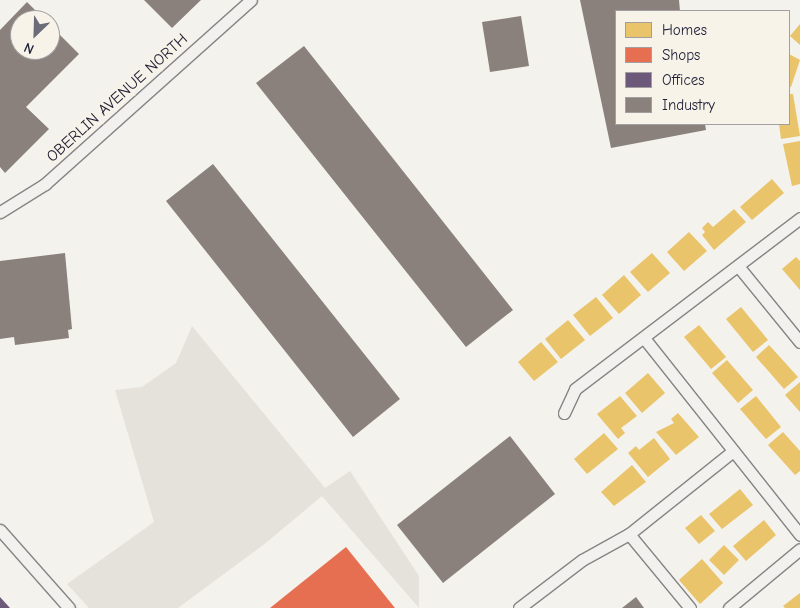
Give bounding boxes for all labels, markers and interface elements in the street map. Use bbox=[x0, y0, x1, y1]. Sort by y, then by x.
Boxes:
north arrow bbox=[10, 10, 60, 60]
legend bbox=[615, 10, 790, 125]
text: Homes bbox=[662, 21, 707, 39]
street label: OBERLIN AVENUE NORTH bbox=[42, 30, 192, 166]
text: N bbox=[21, 39, 37, 58]
text: Shops bbox=[662, 46, 700, 64]
text: Offices bbox=[662, 71, 704, 89]
text: Industry bbox=[662, 96, 715, 114]

